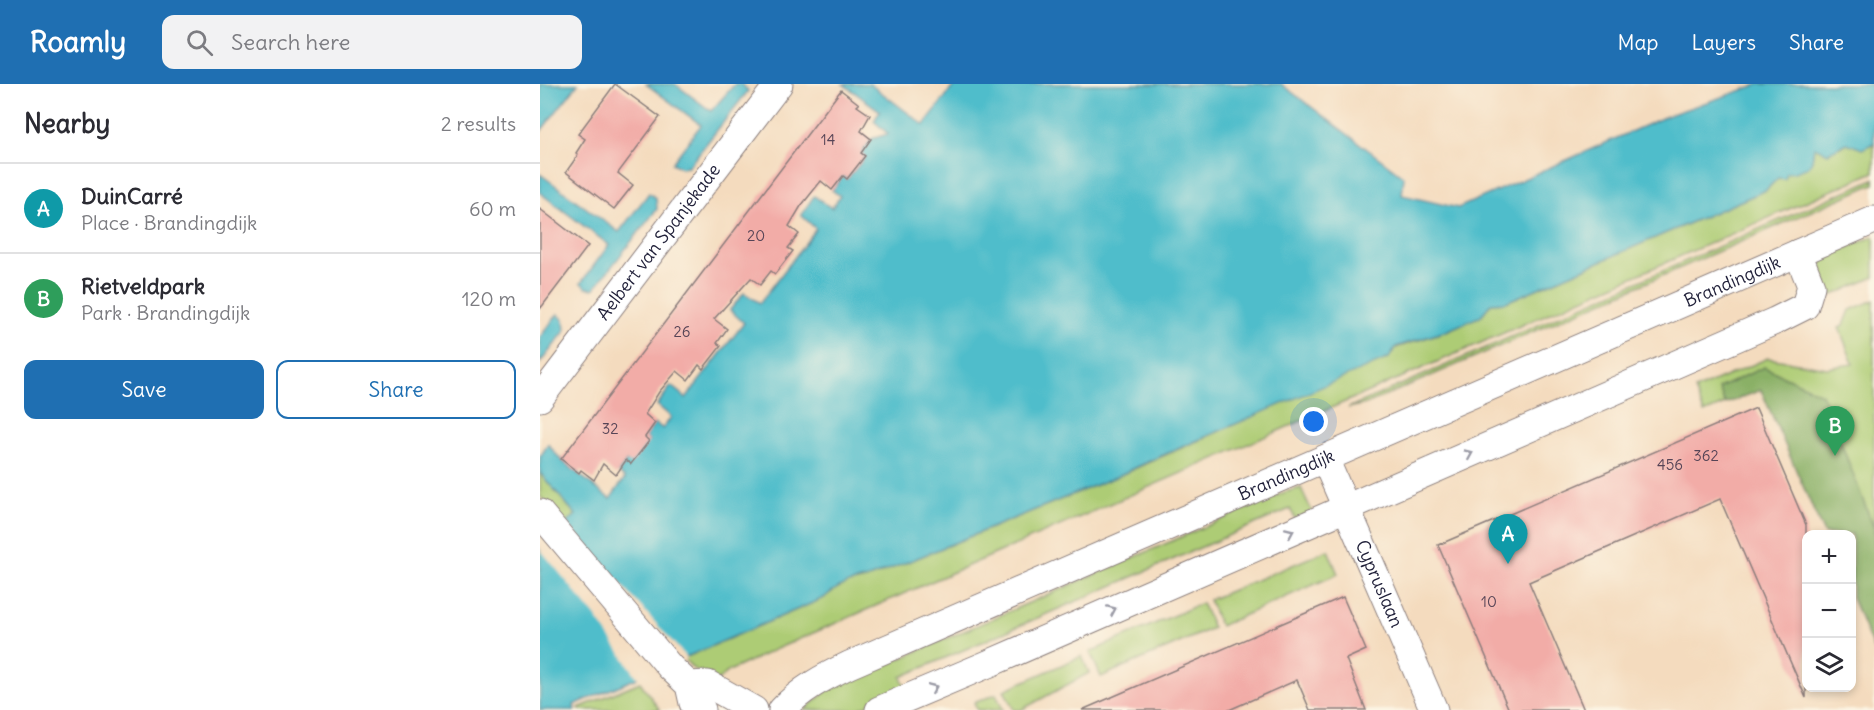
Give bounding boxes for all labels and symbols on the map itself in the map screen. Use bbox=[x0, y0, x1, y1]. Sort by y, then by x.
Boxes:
house number: 14 bbox=[821, 130, 836, 149]
street label: Aelbert van Spanjekade bbox=[591, 159, 725, 325]
house number: 20 bbox=[747, 226, 765, 245]
street label: Brandingdijk bbox=[1680, 250, 1784, 312]
house number: 26 bbox=[674, 322, 690, 341]
pin: B bbox=[1816, 406, 1854, 456]
your location bbox=[1299, 407, 1328, 436]
house number: 32 bbox=[602, 419, 618, 438]
street label: Brandingdijk bbox=[1234, 444, 1338, 506]
house number: 362 bbox=[1693, 446, 1719, 465]
one-way arrow bbox=[1463, 449, 1474, 461]
house number: 456 bbox=[1657, 455, 1683, 474]
pin: A bbox=[1488, 514, 1528, 564]
one-way arrow bbox=[1284, 527, 1295, 539]
street label: Cypruslaan bbox=[1351, 536, 1409, 631]
house number: 10 bbox=[1481, 592, 1497, 611]
one-way arrow bbox=[1105, 606, 1116, 618]
one-way arrow bbox=[926, 683, 937, 695]

